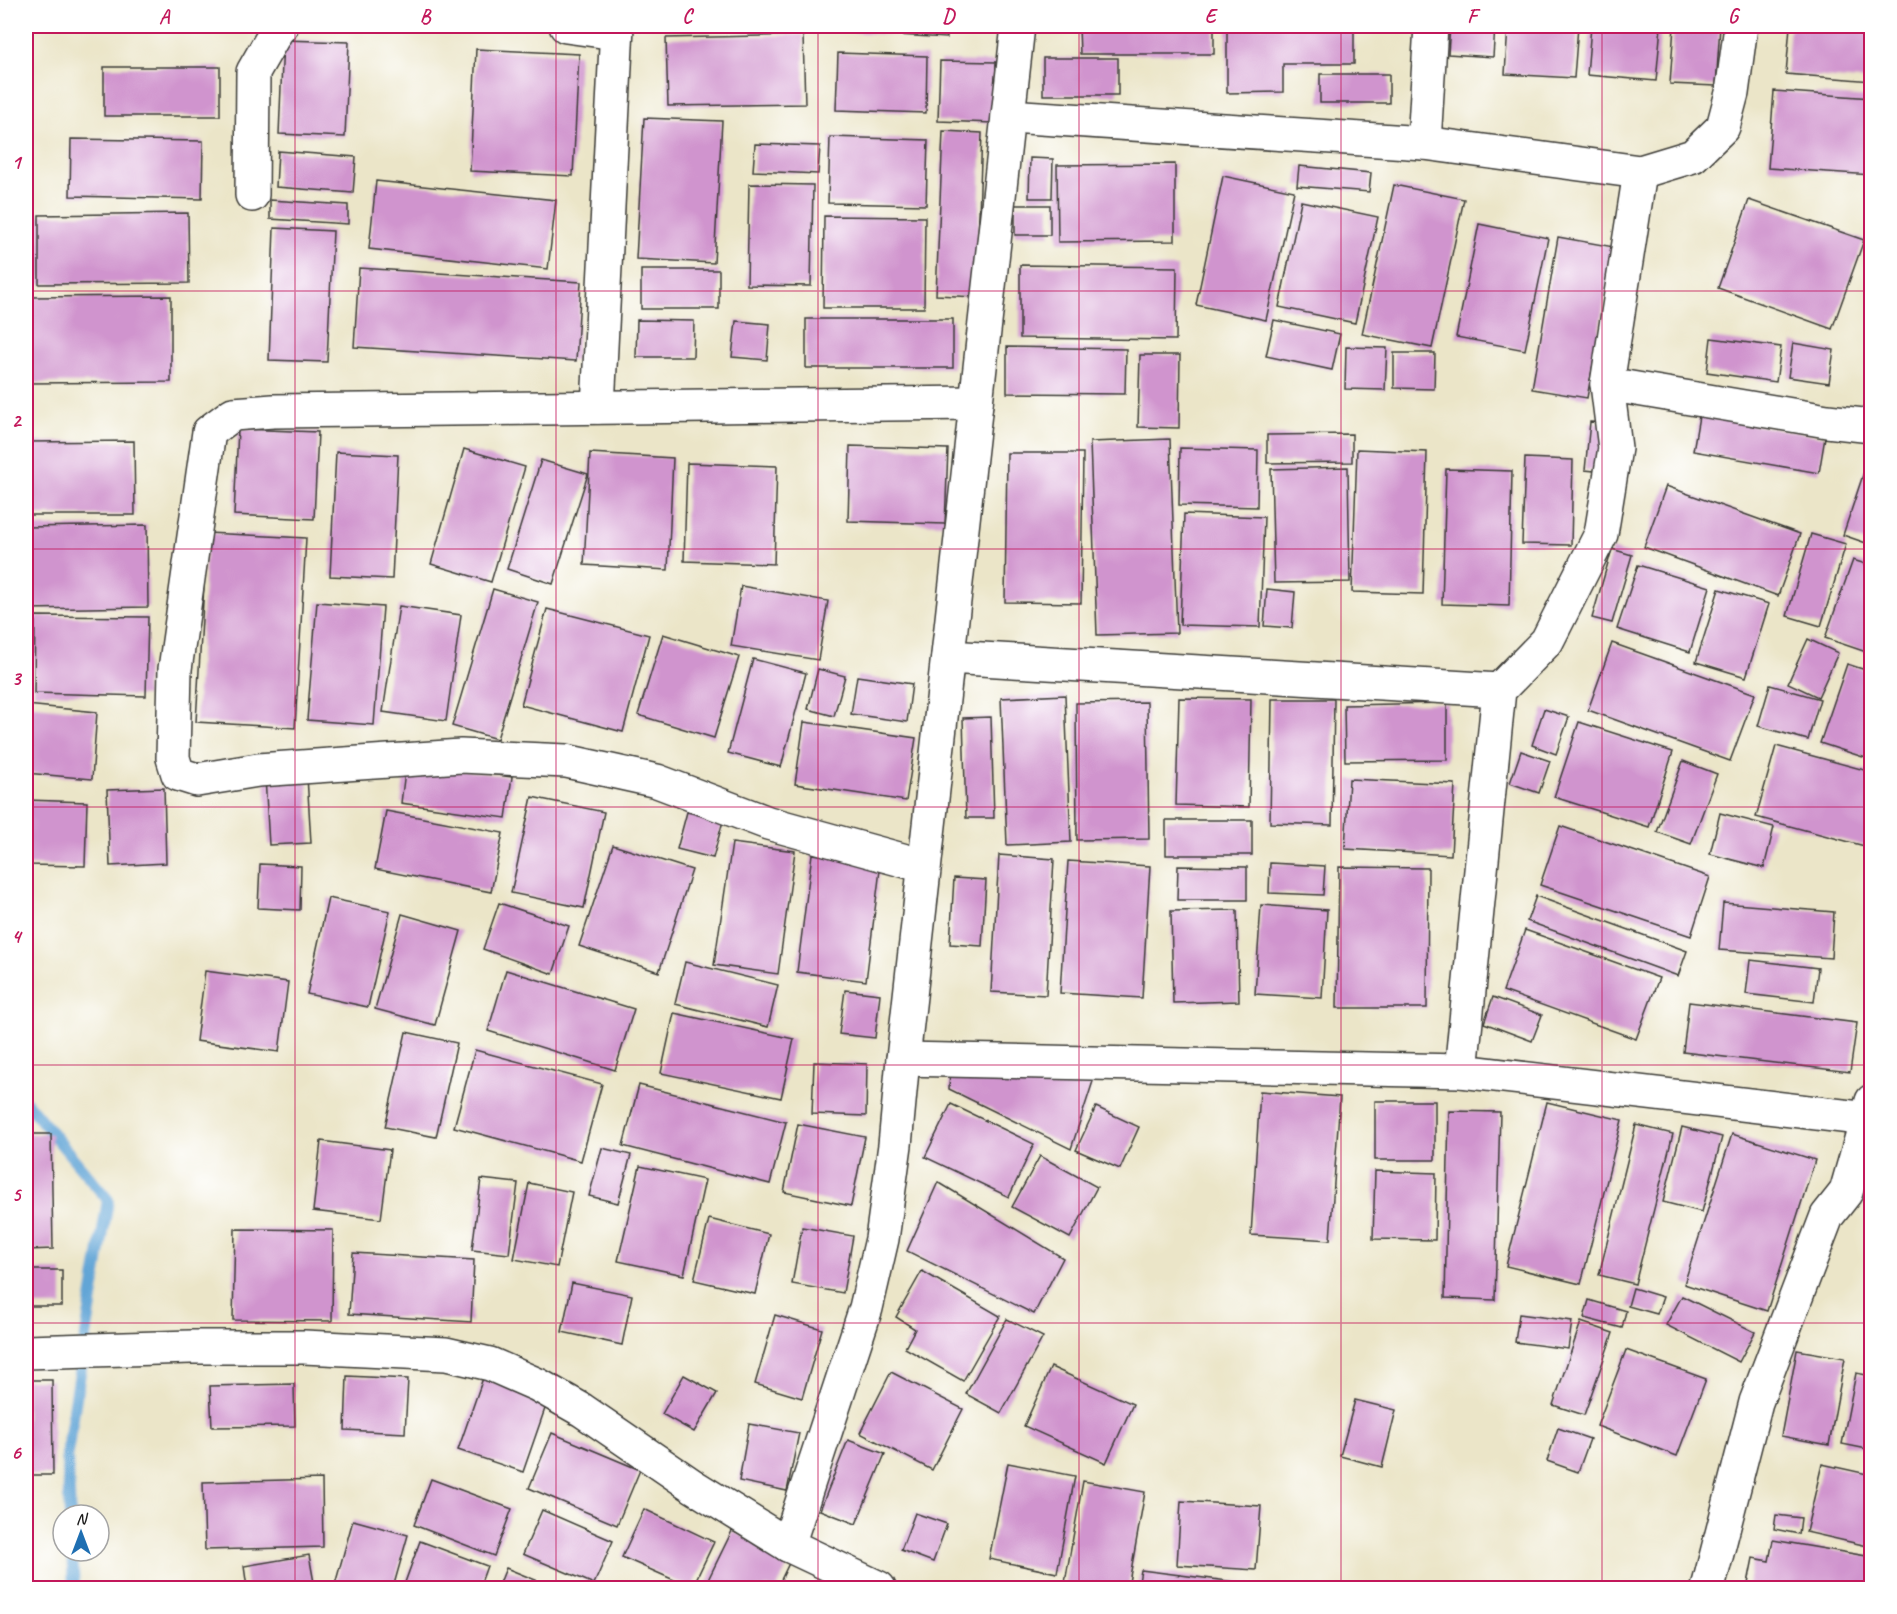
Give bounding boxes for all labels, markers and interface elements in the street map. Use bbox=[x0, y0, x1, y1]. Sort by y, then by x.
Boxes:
text: A bbox=[159, 4, 171, 29]
text: B bbox=[420, 4, 432, 29]
text: C bbox=[682, 4, 694, 29]
text: D bbox=[942, 4, 956, 29]
text: E bbox=[1205, 4, 1219, 29]
text: F bbox=[1467, 4, 1481, 29]
text: G bbox=[1728, 4, 1741, 29]
text: 1 bbox=[12, 150, 23, 175]
text: 2 bbox=[12, 408, 23, 433]
text: 3 bbox=[12, 666, 23, 691]
text: 4 bbox=[12, 924, 24, 949]
text: 5 bbox=[12, 1182, 23, 1207]
text: 6 bbox=[11, 1440, 22, 1465]
north arrow bbox=[51, 1503, 111, 1563]
text: N bbox=[76, 1509, 89, 1529]

